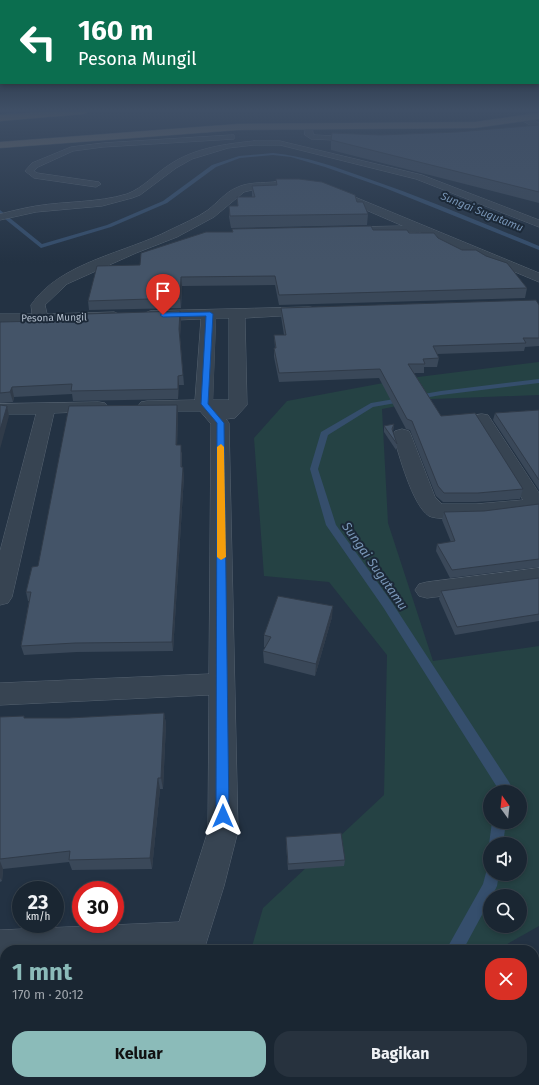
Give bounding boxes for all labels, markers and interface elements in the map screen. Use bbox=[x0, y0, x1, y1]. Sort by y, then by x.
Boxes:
text: 160 m bbox=[78, 14, 153, 47]
icon: left bbox=[12, 16, 64, 68]
text: Pesona Mungil bbox=[78, 48, 197, 70]
water label: Sungai Sugutamu bbox=[438, 189, 525, 234]
pin bbox=[146, 274, 180, 315]
icon: arrive bbox=[152, 280, 174, 302]
street label: Pesona Mungil bbox=[21, 311, 87, 325]
water label: Sungai Sugutamu bbox=[339, 518, 411, 613]
north arrow bbox=[483, 785, 527, 829]
map controls bbox=[483, 785, 527, 933]
position arrow bbox=[202, 795, 244, 837]
button: sound bbox=[483, 837, 527, 881]
speed limit sign: 30 bbox=[72, 881, 124, 933]
button: search bbox=[483, 889, 527, 933]
text: 23 bbox=[28, 890, 48, 914]
text: km/h bbox=[26, 911, 50, 923]
text: 1 mnt bbox=[12, 958, 72, 986]
button: close bbox=[485, 958, 527, 1000]
text: 170 m · 20:12 bbox=[12, 987, 83, 1002]
button: Keluar bbox=[12, 1031, 266, 1077]
button: Bagikan bbox=[274, 1031, 527, 1077]

